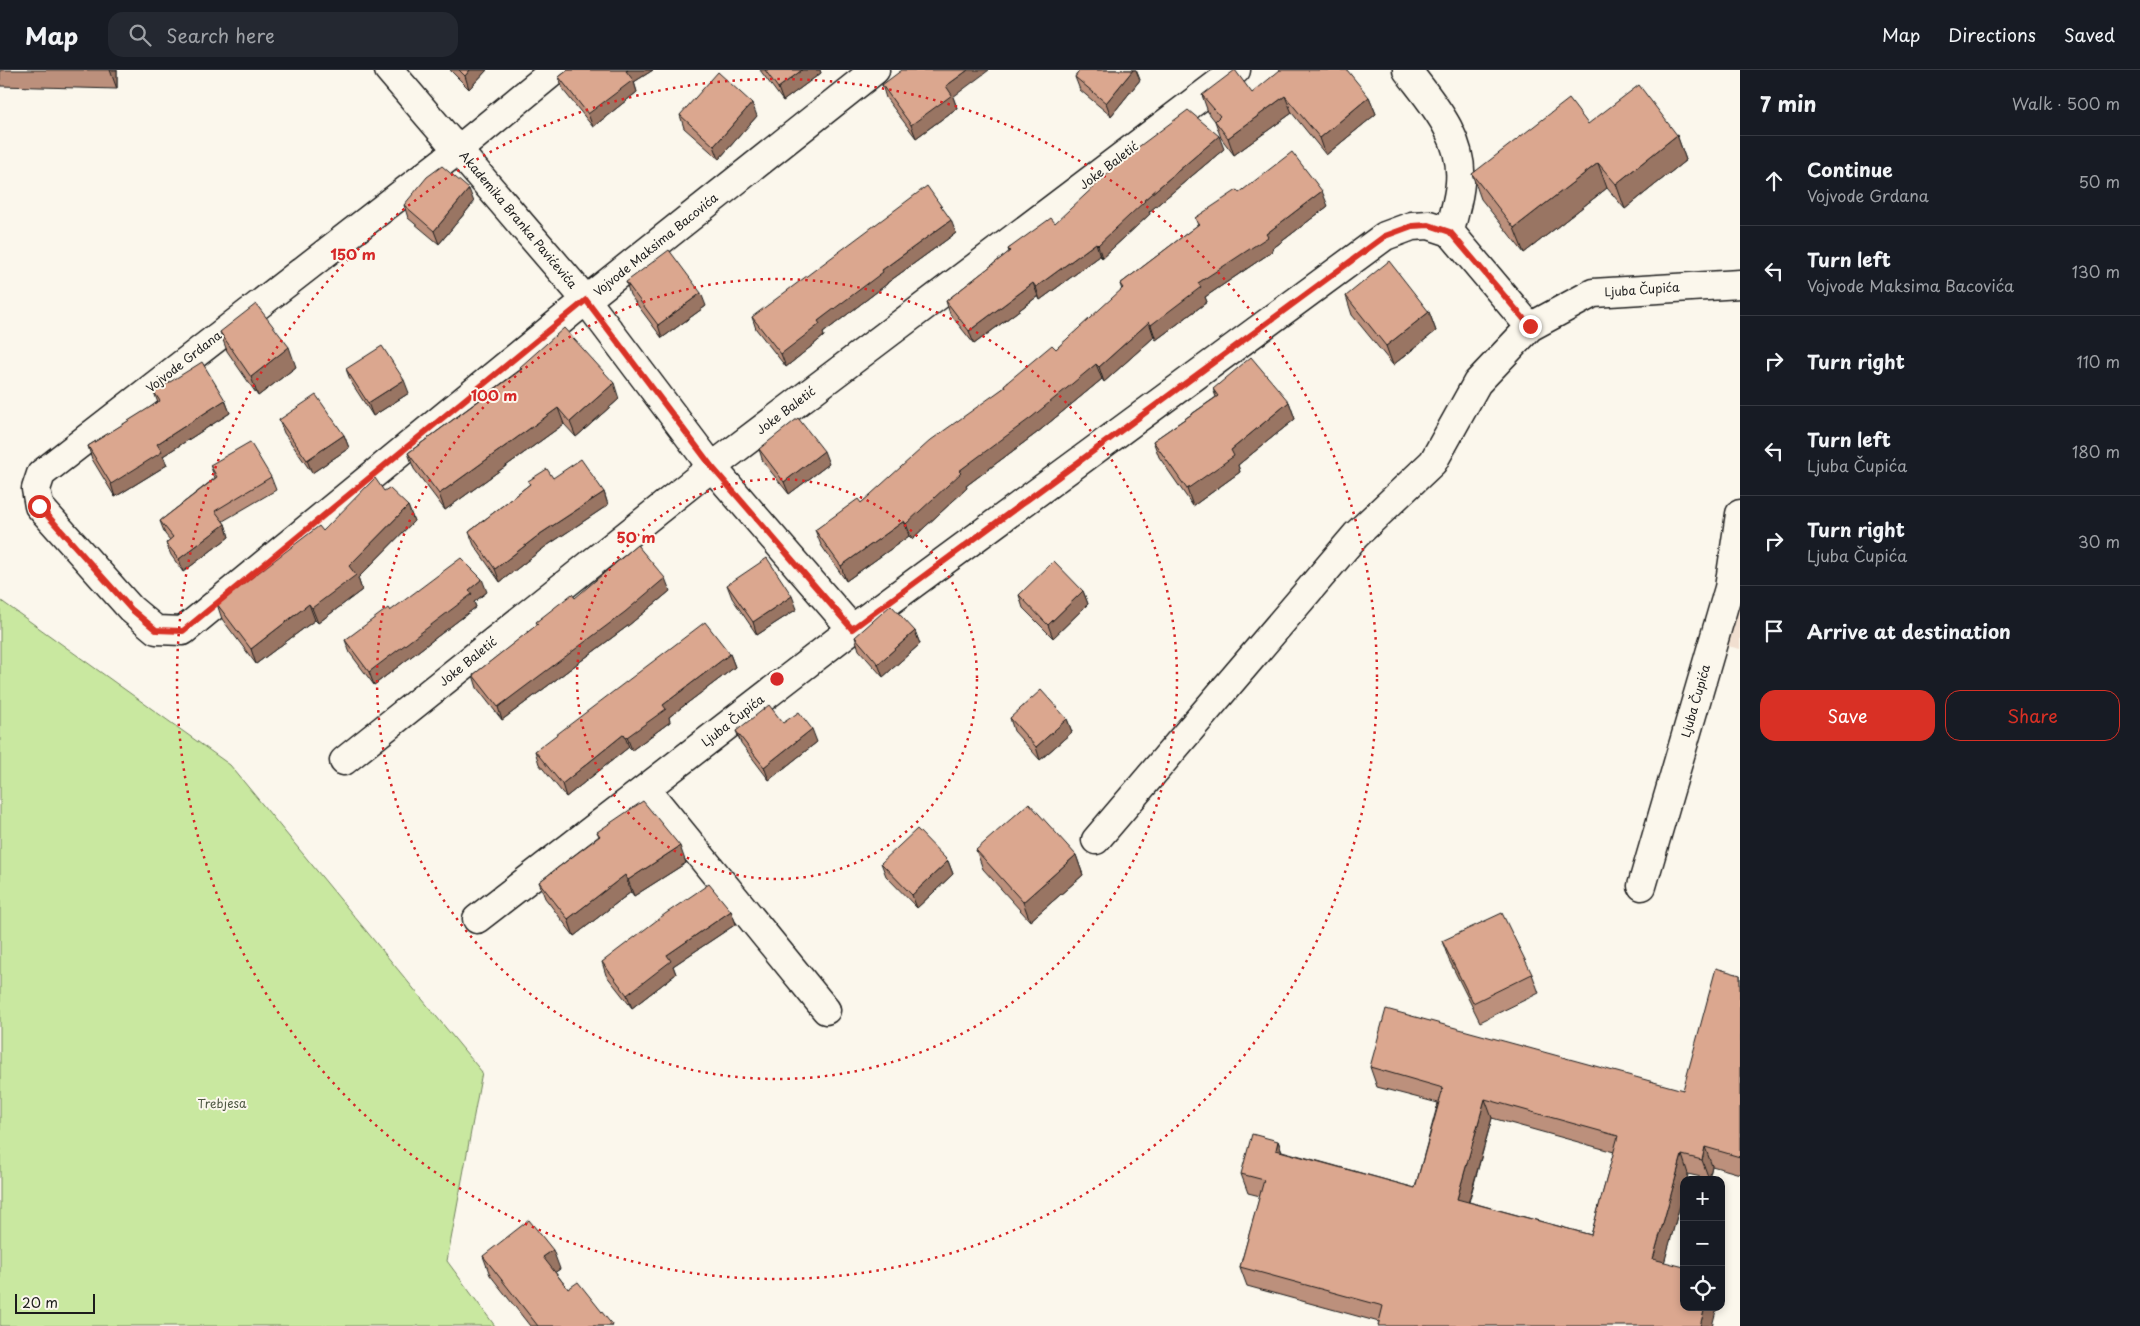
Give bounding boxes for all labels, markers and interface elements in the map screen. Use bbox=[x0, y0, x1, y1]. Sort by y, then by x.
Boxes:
search box bbox=[108, 12, 458, 57]
text: Map bbox=[25, 17, 78, 53]
icon: search bbox=[126, 21, 154, 49]
text: Search here bbox=[166, 21, 275, 49]
text: Map bbox=[1882, 21, 1920, 48]
text: Directions bbox=[1948, 21, 2036, 48]
text: Saved bbox=[2064, 21, 2115, 48]
text: 7 min bbox=[1760, 87, 1816, 119]
text: Walk · 500 m bbox=[2012, 91, 2120, 115]
street label: Joke Baletić bbox=[1075, 137, 1142, 193]
street label: Akademika Branka Pavićevića bbox=[456, 147, 582, 292]
text: Continue bbox=[1807, 155, 1893, 183]
icon: ahead bbox=[1760, 167, 1788, 195]
text: 50 m bbox=[2079, 169, 2120, 193]
text: Vojvode Grdana bbox=[1807, 183, 1929, 207]
street label: Vojvode Maksima Bacovića bbox=[589, 188, 722, 300]
text: 150 m bbox=[330, 242, 376, 265]
text: Turn left bbox=[1807, 245, 1891, 273]
icon: left bbox=[1760, 257, 1788, 285]
text: 130 m bbox=[2072, 259, 2120, 283]
text: Vojvode Maksima Bacovića bbox=[1807, 273, 2014, 297]
street label: Ljuba Čupića bbox=[1604, 277, 1681, 301]
route end bbox=[1519, 315, 1542, 338]
street label: Vojvode Grdana bbox=[142, 326, 225, 396]
icon: right bbox=[1760, 347, 1788, 375]
text: Turn right bbox=[1807, 347, 1905, 375]
text: 110 m bbox=[2077, 349, 2120, 373]
street label: Joke Baletić bbox=[752, 382, 819, 438]
text: 100 m bbox=[471, 383, 517, 406]
text: Turn left bbox=[1807, 425, 1891, 453]
icon: left bbox=[1760, 437, 1788, 465]
text: 180 m bbox=[2072, 439, 2120, 463]
text: Ljuba Čupića bbox=[1807, 453, 1907, 477]
route start bbox=[28, 495, 51, 518]
text: Turn right bbox=[1807, 515, 1905, 543]
text: 50 m bbox=[617, 525, 655, 548]
icon: right bbox=[1760, 527, 1788, 555]
text: 30 m bbox=[2078, 529, 2120, 553]
text: Ljuba Čupića bbox=[1807, 543, 1907, 567]
icon: arrive bbox=[1760, 617, 1788, 645]
text: Arrive at destination bbox=[1807, 617, 2011, 645]
street label: Joke Baletić bbox=[435, 632, 500, 690]
street label: Ljuba Čupića bbox=[1676, 662, 1714, 739]
centre of rings bbox=[768, 670, 786, 688]
street label: Ljuba Čupića bbox=[697, 690, 768, 750]
button: Save bbox=[1760, 690, 1935, 741]
button: Share bbox=[1945, 690, 2120, 741]
park label: Trebjesa bbox=[198, 1094, 247, 1112]
map controls bbox=[1680, 1176, 1725, 1311]
button: + bbox=[1680, 1176, 1725, 1221]
button: − bbox=[1680, 1221, 1725, 1266]
button: locate bbox=[1680, 1266, 1725, 1311]
scale bar bbox=[15, 1291, 95, 1314]
text: 20 m bbox=[22, 1292, 58, 1313]

